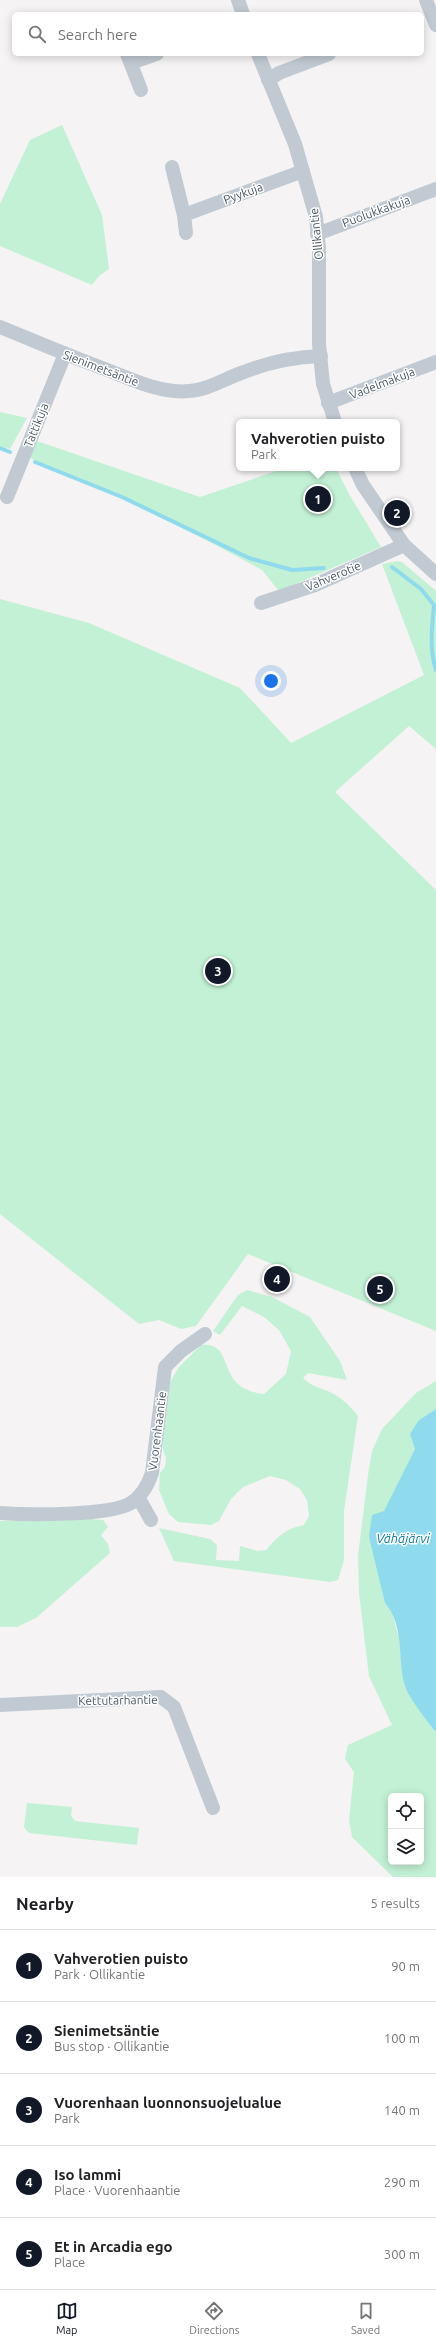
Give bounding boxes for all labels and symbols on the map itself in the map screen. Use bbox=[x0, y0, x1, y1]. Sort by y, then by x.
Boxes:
street label: Pyykuja bbox=[221, 180, 265, 206]
street label: Puolukkakuja bbox=[340, 193, 412, 229]
street label: Ollikantie bbox=[307, 208, 325, 260]
street label: Sienimetsäntie bbox=[61, 348, 141, 388]
street label: Vadelmakuja bbox=[348, 365, 416, 401]
street label: Tattikuja bbox=[21, 401, 51, 449]
pin: 1 bbox=[305, 484, 331, 514]
pin: 2 bbox=[384, 498, 410, 528]
street label: Vahverotie bbox=[303, 559, 363, 593]
your location bbox=[261, 671, 281, 691]
pin: 3 bbox=[205, 956, 231, 986]
pin: 4 bbox=[264, 1264, 290, 1294]
pin: 5 bbox=[367, 1274, 393, 1304]
street label: Vuorenhaantie bbox=[146, 1391, 168, 1471]
water label: Vähäjärvi bbox=[376, 1531, 431, 1545]
street label: Kettutarhantie bbox=[78, 1693, 158, 1707]

